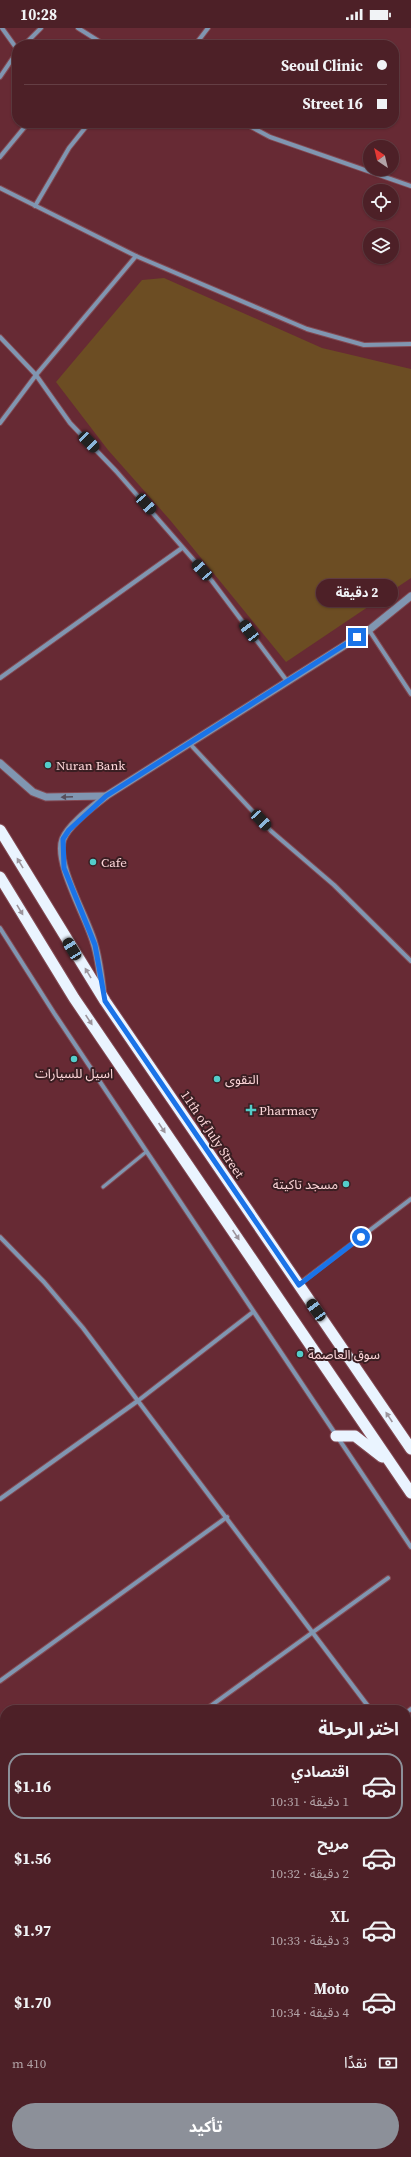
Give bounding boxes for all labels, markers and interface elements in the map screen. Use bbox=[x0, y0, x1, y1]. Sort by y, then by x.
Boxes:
text: 10:28 bbox=[20, 4, 57, 25]
text: Seoul Clinic bbox=[281, 55, 363, 76]
text: 16 Street bbox=[302, 93, 363, 114]
north arrow bbox=[363, 140, 399, 176]
map controls bbox=[363, 140, 399, 264]
button: locate bbox=[363, 184, 399, 220]
button: layers bbox=[363, 228, 399, 264]
car bbox=[76, 429, 102, 455]
car bbox=[134, 491, 158, 517]
car bbox=[190, 557, 214, 583]
callout: 2 دقيقة bbox=[316, 579, 398, 607]
text: 2 دقيقة bbox=[336, 584, 378, 601]
car bbox=[237, 618, 261, 644]
route end bbox=[348, 628, 366, 646]
place label: Nuran Bank bbox=[56, 757, 126, 774]
marker: Nuran Bank bbox=[43, 760, 53, 770]
one-way arrow bbox=[61, 794, 73, 801]
car bbox=[248, 807, 274, 833]
place label: Cafe bbox=[101, 854, 127, 871]
one-way arrow bbox=[16, 857, 23, 869]
marker: Cafe bbox=[88, 857, 98, 867]
one-way arrow bbox=[17, 904, 24, 916]
car bbox=[61, 936, 83, 962]
one-way arrow bbox=[84, 968, 91, 979]
one-way arrow bbox=[85, 1015, 93, 1025]
marker: اسيل للسيارات bbox=[69, 1054, 79, 1064]
place label: اسيل للسيارات bbox=[35, 1065, 113, 1082]
place label: التقوى bbox=[225, 1071, 259, 1088]
marker: التقوى bbox=[212, 1074, 222, 1084]
street label: 11th of July Street bbox=[177, 1087, 249, 1182]
place label: Pharmacy bbox=[259, 1102, 318, 1119]
marker: Pharmacy bbox=[246, 1105, 256, 1115]
one-way arrow bbox=[158, 1122, 166, 1133]
place label: مسجد تاكيتة bbox=[273, 1176, 338, 1193]
marker: مسجد تاكيتة bbox=[341, 1179, 351, 1189]
route start bbox=[352, 1228, 370, 1246]
one-way arrow bbox=[232, 1230, 240, 1240]
car bbox=[304, 1297, 328, 1323]
place label: سوق العاصمة bbox=[308, 1346, 380, 1363]
marker: سوق العاصمة bbox=[295, 1349, 305, 1359]
one-way arrow bbox=[385, 1411, 393, 1422]
text: اختر الرحلة bbox=[318, 1716, 399, 1741]
text: اقتصادي bbox=[291, 1761, 349, 1782]
icon: car bbox=[361, 1768, 397, 1804]
text: $1.16 bbox=[14, 1776, 51, 1797]
text: 1 دقيقة · 10:31 bbox=[270, 1793, 349, 1810]
text: مريح bbox=[317, 1833, 349, 1854]
icon: car bbox=[361, 1840, 397, 1876]
text: $1.56 bbox=[14, 1848, 51, 1869]
text: 2 دقيقة · 10:32 bbox=[270, 1865, 349, 1882]
text: XL bbox=[330, 1906, 349, 1927]
icon: car bbox=[361, 1912, 397, 1948]
text: $1.97 bbox=[14, 1920, 51, 1941]
text: 3 دقيقة · 10:33 bbox=[270, 1932, 349, 1949]
text: Moto bbox=[314, 1978, 349, 1999]
icon: car bbox=[361, 1984, 397, 2020]
text: $1.70 bbox=[14, 1992, 51, 2013]
text: 4 دقيقة · 10:34 bbox=[270, 2004, 349, 2021]
text: نقدًا bbox=[344, 2052, 367, 2073]
icon: cash bbox=[377, 2052, 399, 2074]
text: 410 m bbox=[12, 2055, 46, 2072]
button: تأكيد bbox=[12, 2103, 399, 2149]

